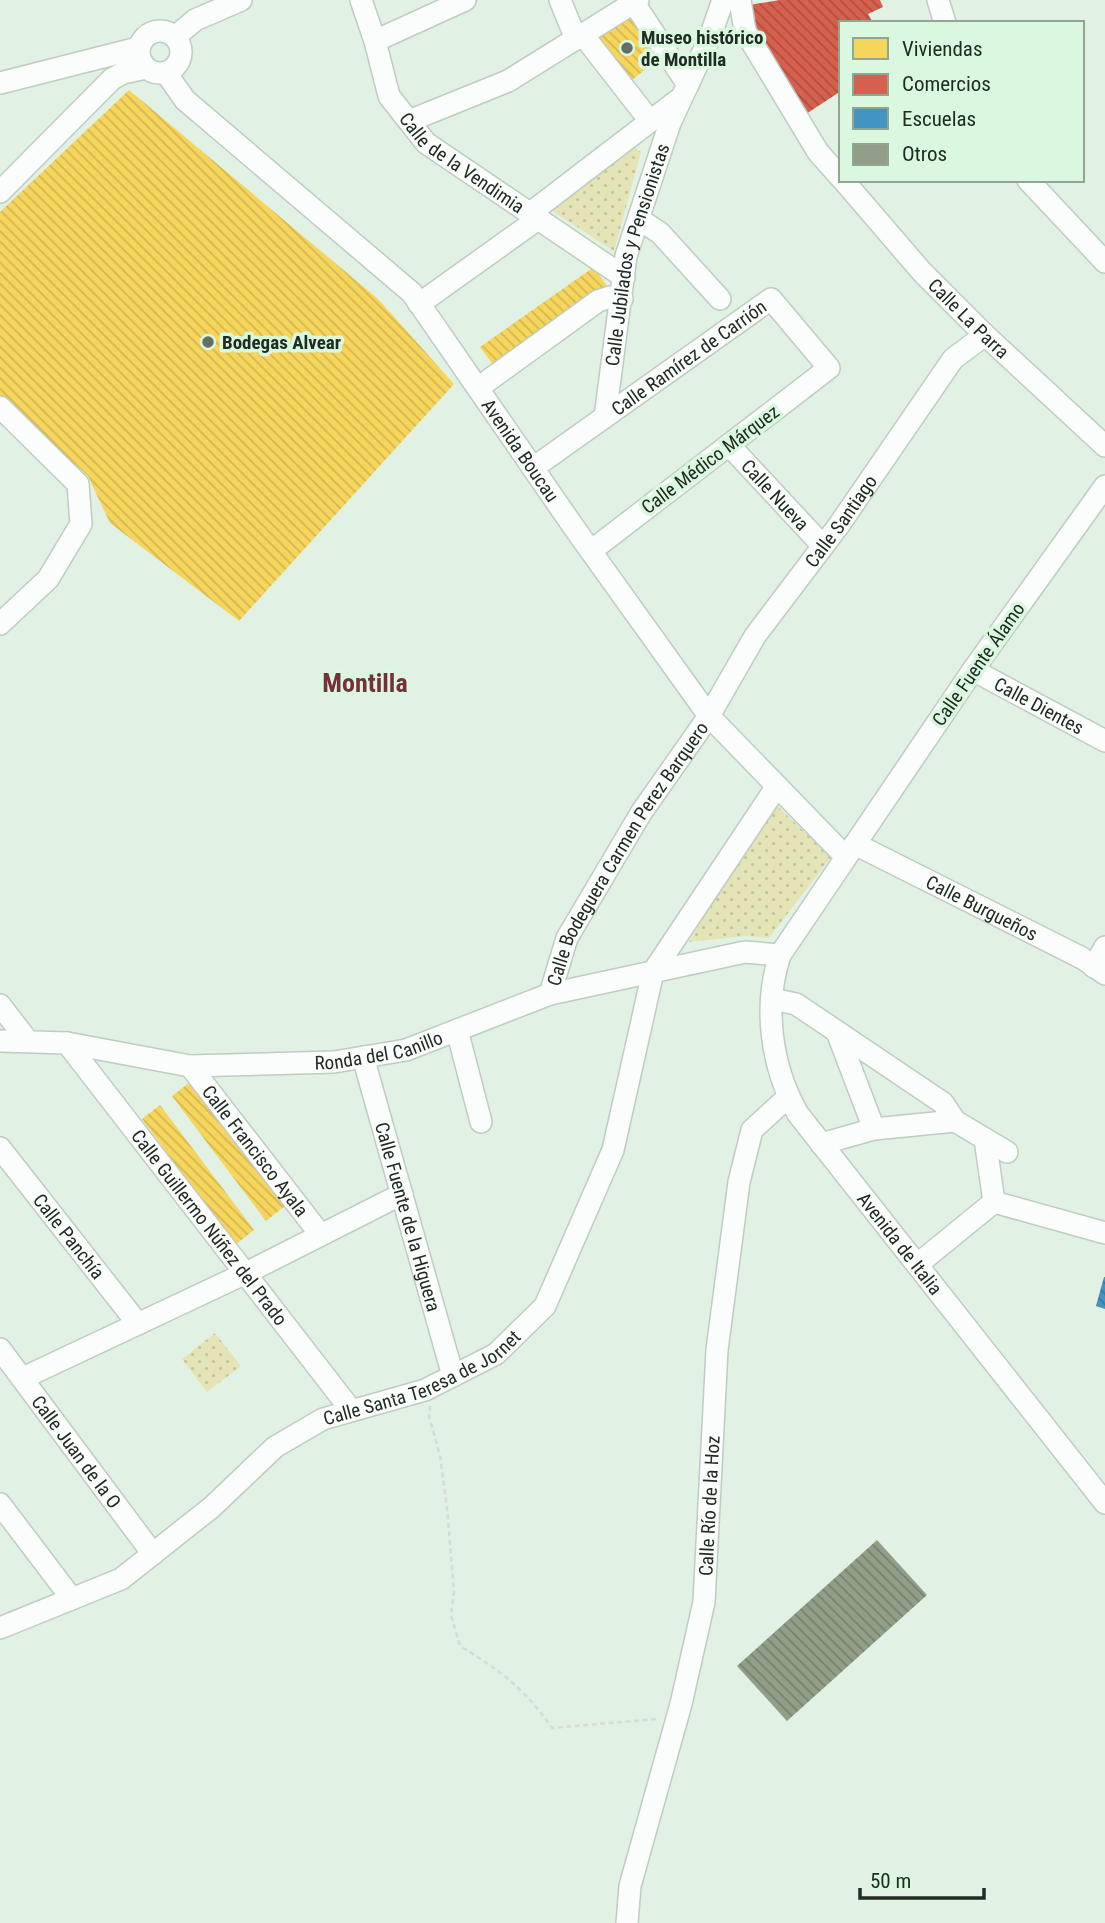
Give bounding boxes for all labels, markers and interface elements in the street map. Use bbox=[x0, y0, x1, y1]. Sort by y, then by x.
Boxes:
legend bbox=[839, 21, 1084, 182]
place label: Museo histórico de Montilla bbox=[641, 26, 763, 71]
text: Viviendas bbox=[902, 37, 982, 61]
marker: Museo histórico de Montilla bbox=[619, 40, 635, 56]
text: Comercios bbox=[902, 72, 991, 96]
text: Escuelas bbox=[902, 107, 976, 131]
street label: Calle de la Vendimia bbox=[394, 108, 529, 218]
street label: Calle Jubilados y Pensionistas bbox=[601, 141, 674, 367]
text: Otros bbox=[902, 142, 947, 166]
street label: Calle La Parra bbox=[923, 274, 1014, 363]
street label: Calle Ramírez de Carrión bbox=[607, 295, 771, 421]
place label: Bodegas Alvear bbox=[222, 331, 341, 354]
marker: Bodegas Alvear bbox=[200, 334, 216, 350]
street label: Avenida Boucau bbox=[477, 395, 564, 506]
street label: Calle Médico Márquez bbox=[637, 400, 784, 519]
street label: Calle Nueva bbox=[736, 455, 814, 535]
street label: Calle Santiago bbox=[800, 471, 882, 572]
street label: Calle Fuente Álamo bbox=[927, 598, 1029, 730]
district label: Montilla bbox=[322, 668, 408, 698]
street label: Calle Dientes bbox=[990, 673, 1088, 739]
street label: Calle Bodeguera Carmen Perez Barquero bbox=[542, 717, 713, 989]
street label: Calle Burgueños bbox=[922, 871, 1041, 946]
street label: Ronda del Canillo bbox=[314, 1026, 446, 1075]
street label: Calle Francisco Ayala bbox=[197, 1081, 313, 1221]
street label: Calle Fuente de la Higuera bbox=[370, 1120, 445, 1314]
street label: Calle Guillermo Núñez del Prado bbox=[126, 1125, 292, 1330]
street label: Avenida de Italia bbox=[852, 1188, 947, 1299]
street label: Calle Panchía bbox=[28, 1189, 109, 1284]
street label: Calle Santa Teresa de Jornet bbox=[321, 1326, 525, 1430]
street label: Calle Juan de la O bbox=[27, 1391, 126, 1513]
street label: Calle Río de la Hoz bbox=[694, 1435, 725, 1577]
scale bar bbox=[860, 1856, 984, 1900]
text: 50 m bbox=[870, 1869, 911, 1893]

